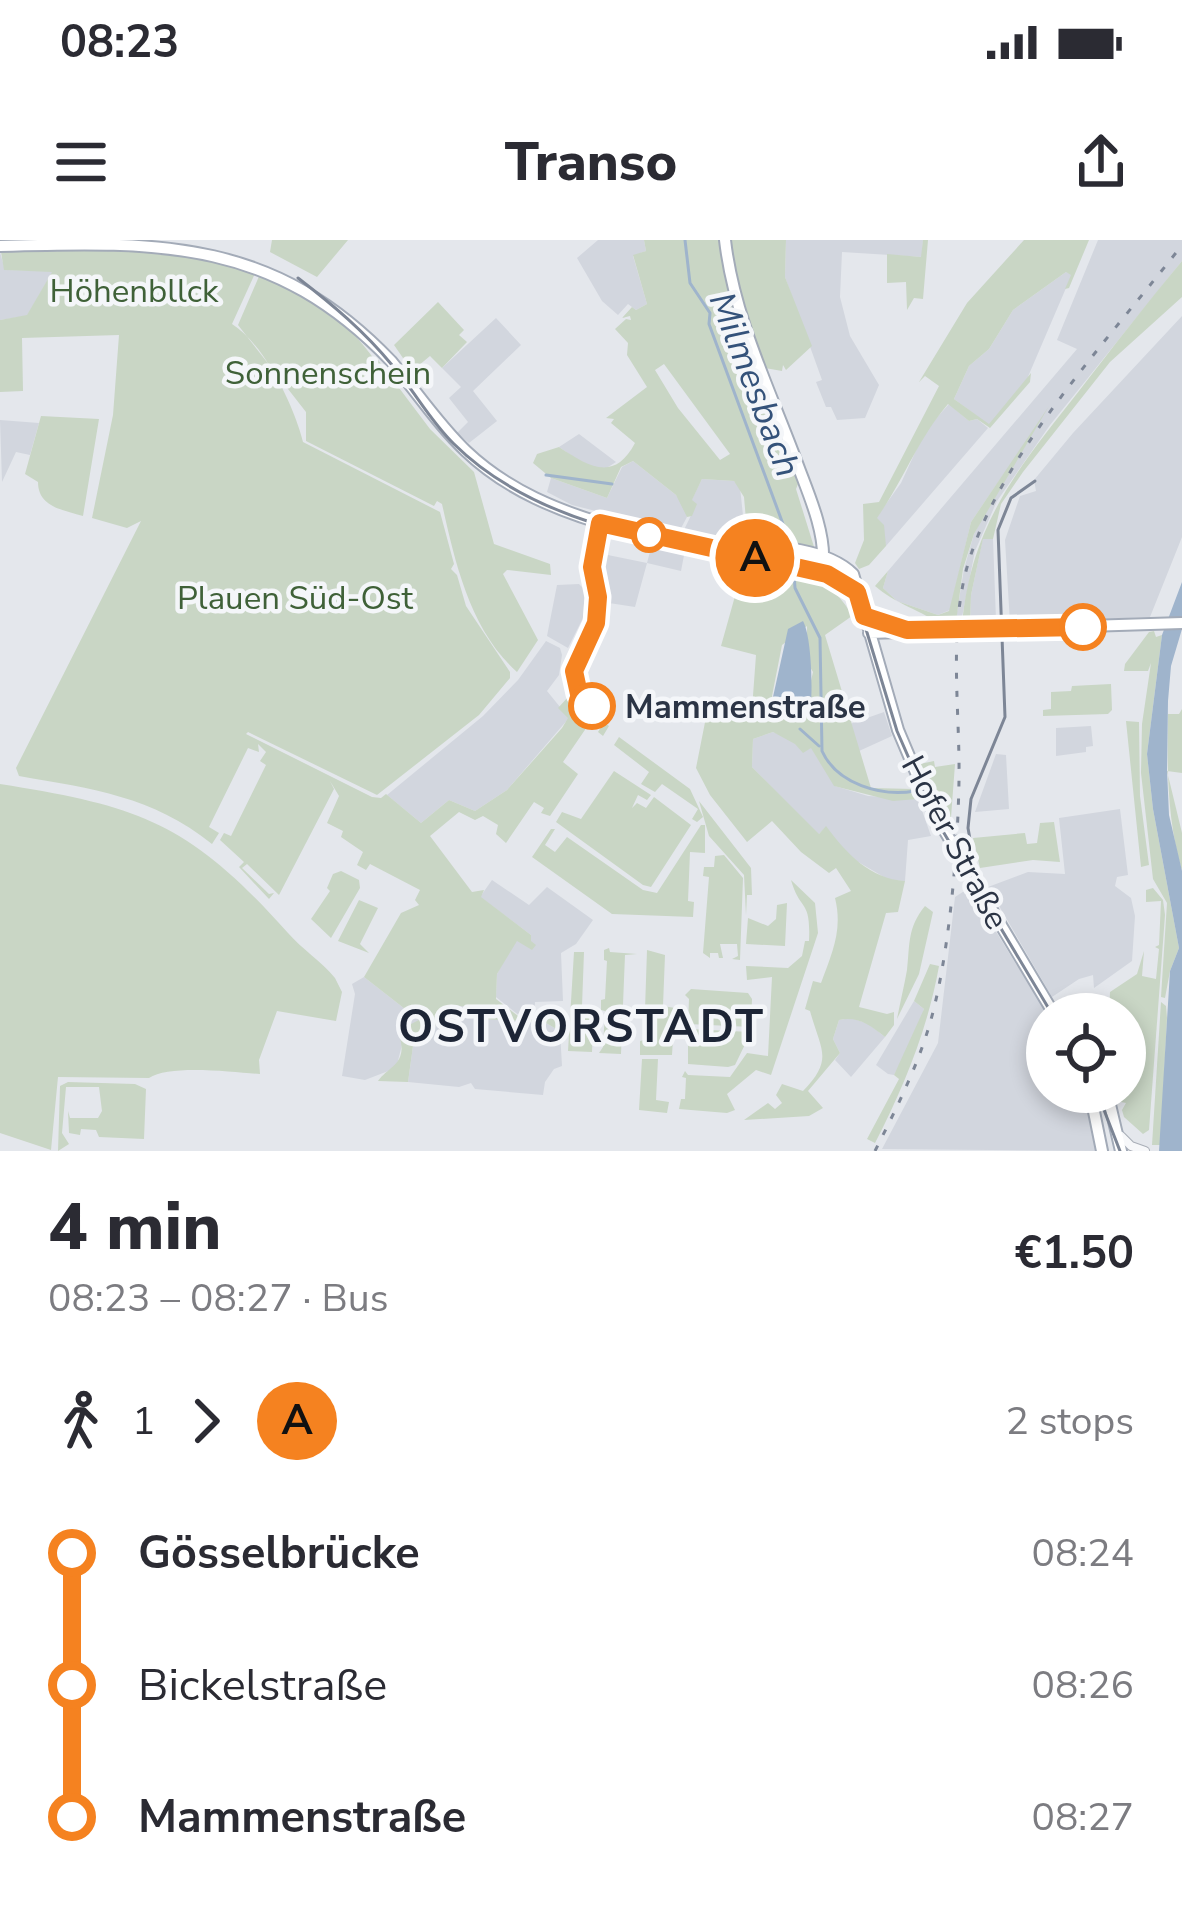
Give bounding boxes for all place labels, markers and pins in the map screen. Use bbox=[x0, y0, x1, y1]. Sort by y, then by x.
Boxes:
unlabelled marker bbox=[633, 519, 665, 551]
unlabelled marker bbox=[1061, 605, 1105, 649]
marker: Mammenstraße bbox=[570, 684, 614, 728]
place label: Mammenstraße bbox=[625, 685, 866, 730]

